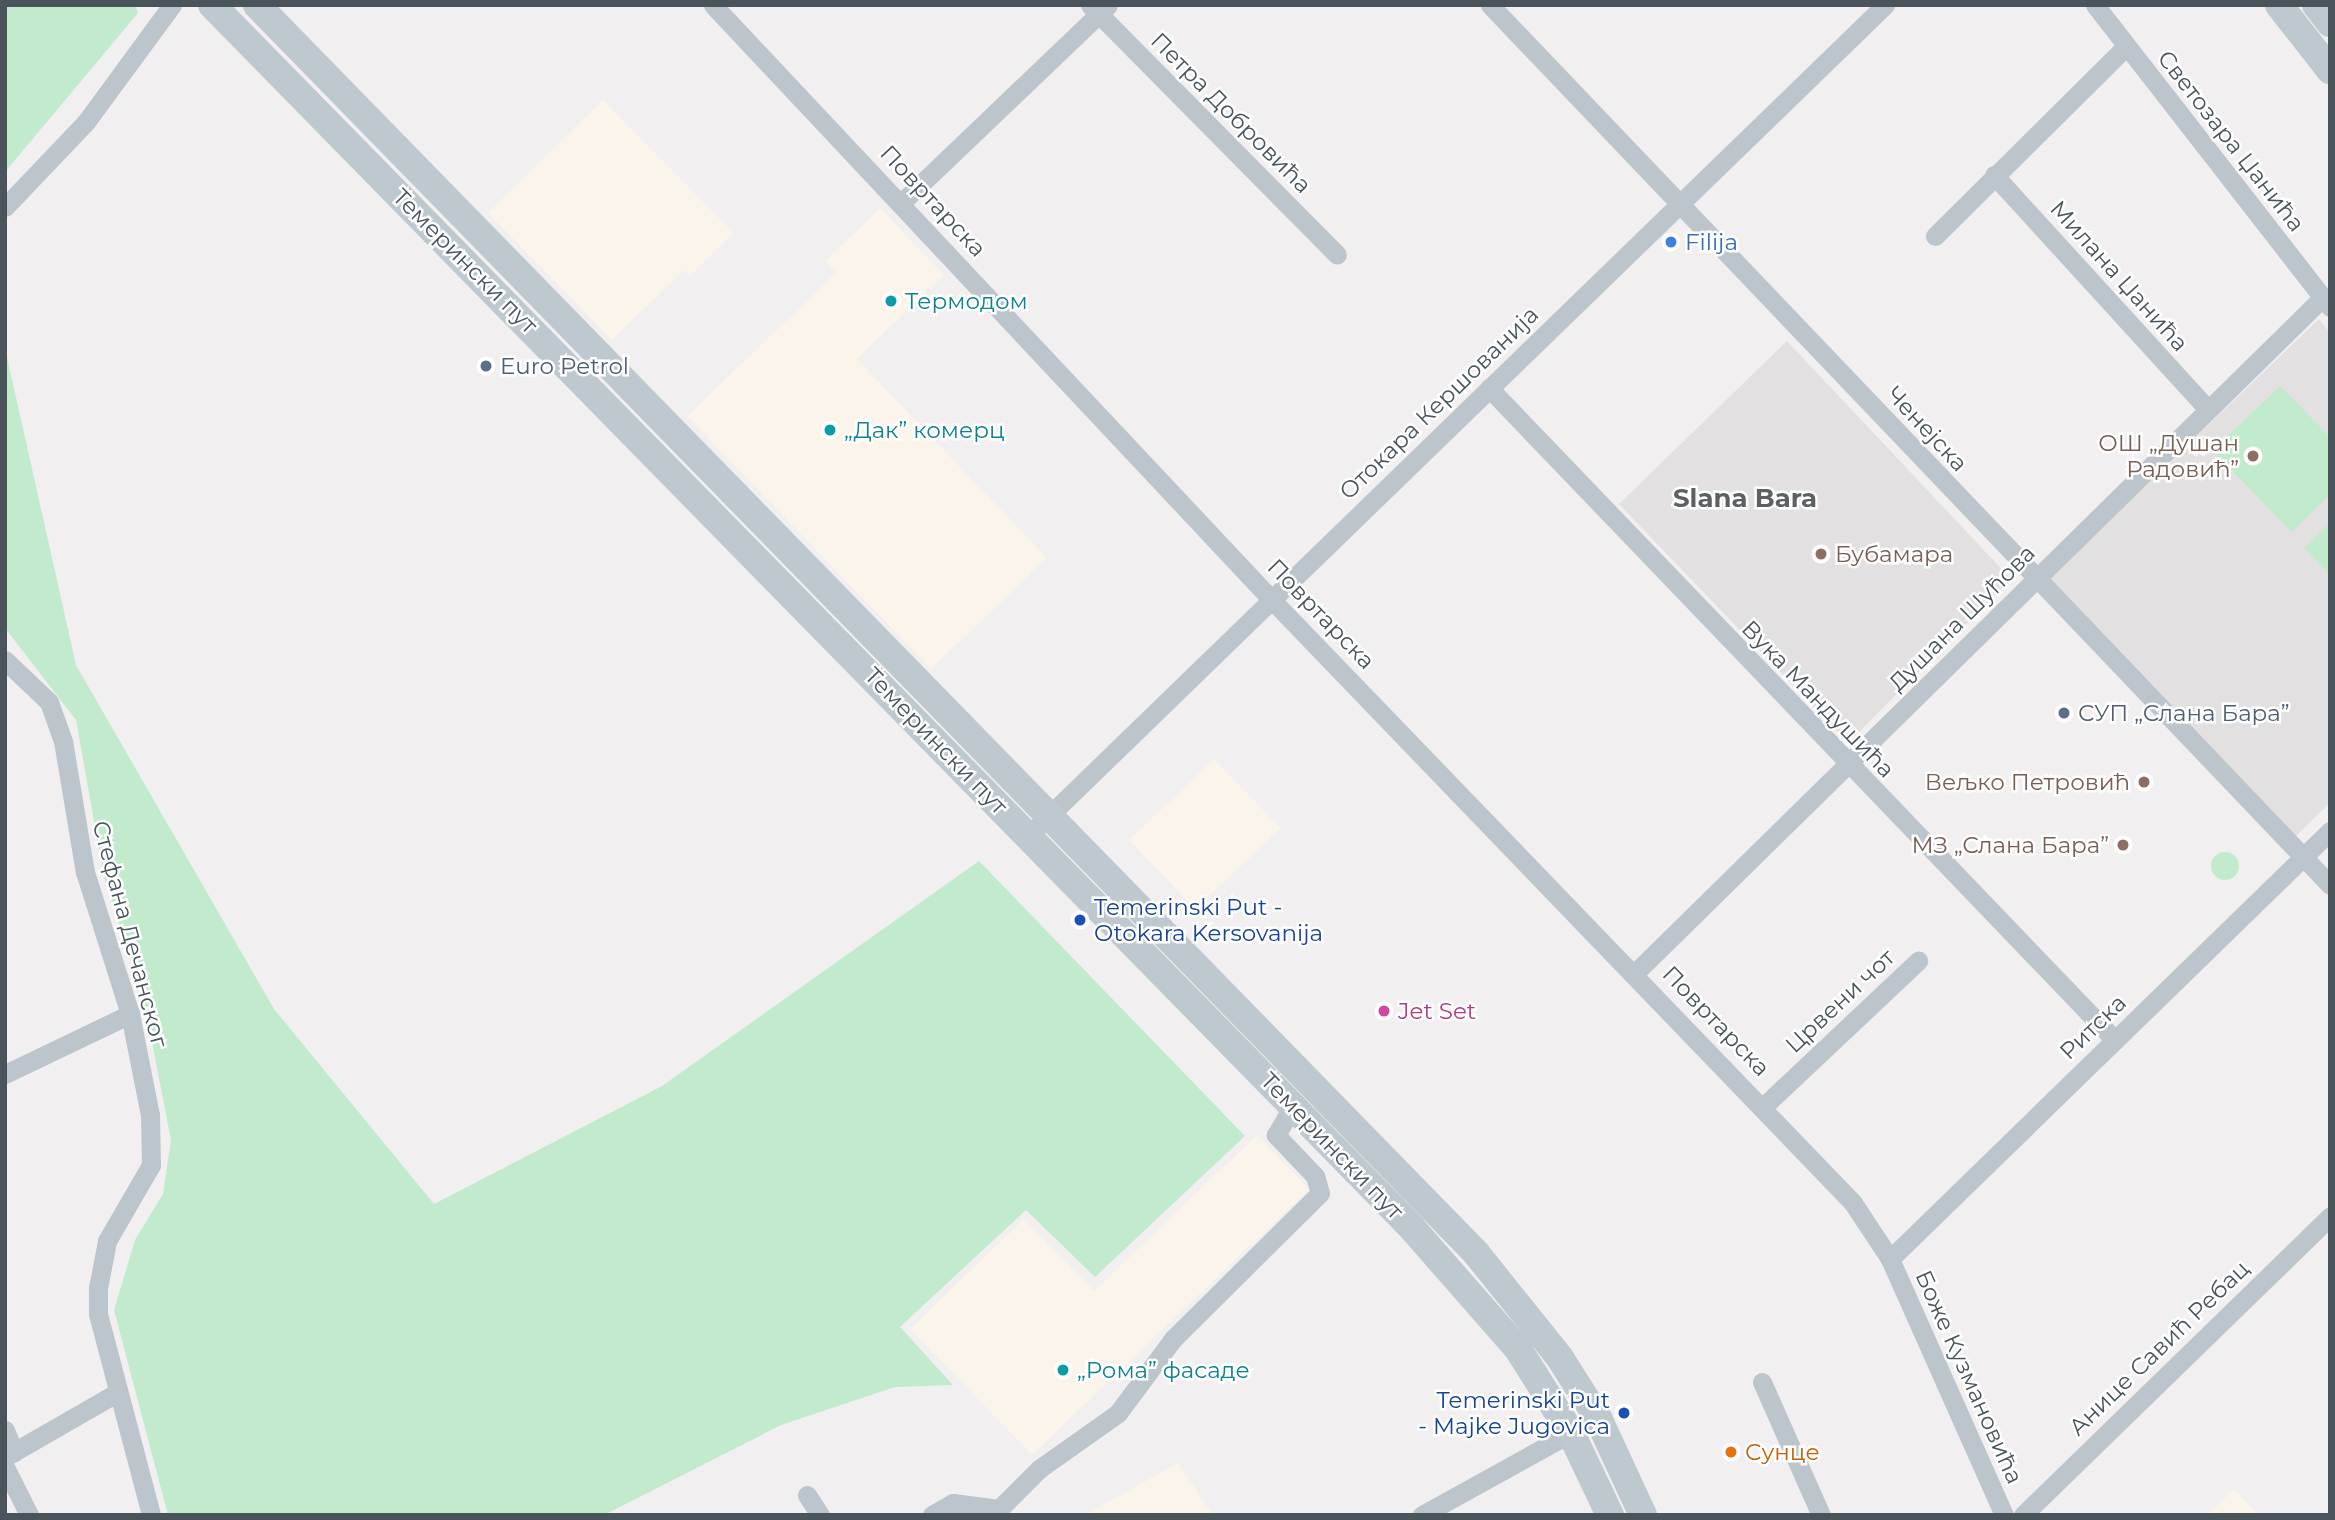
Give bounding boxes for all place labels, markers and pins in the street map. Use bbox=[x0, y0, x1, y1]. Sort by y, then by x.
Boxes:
place label: Filija bbox=[1685, 228, 1738, 256]
marker: Filija bbox=[1663, 234, 1679, 250]
place label: Термодом bbox=[905, 287, 1028, 315]
marker: Термодом bbox=[883, 293, 899, 309]
place label: Euro Petrol bbox=[500, 352, 629, 380]
marker: Euro Petrol bbox=[478, 358, 494, 374]
place label: „Дак” комерц bbox=[844, 416, 1005, 444]
marker: „Дак” комерц bbox=[822, 422, 838, 438]
place label: ОШ „Душан Радовић” bbox=[2098, 429, 2239, 483]
marker: ОШ „Душан Радовић” bbox=[2245, 448, 2261, 464]
place label: Бубамара bbox=[1835, 540, 1953, 568]
marker: Бубамара bbox=[1813, 546, 1829, 562]
place label: СУП „Слана Бара” bbox=[2078, 699, 2289, 727]
marker: СУП „Слана Бара” bbox=[2056, 705, 2072, 721]
place label: Вељко Петровић bbox=[1925, 768, 2130, 796]
marker: Вељко Петровић bbox=[2136, 774, 2152, 790]
place label: МЗ „Слана Бара” bbox=[1911, 831, 2109, 859]
marker: МЗ „Слана Бара” bbox=[2115, 837, 2131, 853]
place label: Temerinski Put - Otokara Kersovanija bbox=[1094, 893, 1323, 947]
marker: Temerinski Put - Otokara Kersovanija bbox=[1072, 912, 1088, 928]
place label: Jet Set bbox=[1398, 997, 1476, 1025]
marker: Jet Set bbox=[1376, 1003, 1392, 1019]
place label: „Рома” фасаде bbox=[1077, 1356, 1250, 1384]
marker: „Рома” фасаде bbox=[1055, 1362, 1071, 1378]
place label: Temerinski Put - Majke Jugovica bbox=[1418, 1386, 1610, 1440]
marker: Temerinski Put - Majke Jugovica bbox=[1616, 1405, 1632, 1421]
place label: Сунце bbox=[1745, 1438, 1820, 1466]
marker: Сунце bbox=[1723, 1444, 1739, 1460]

